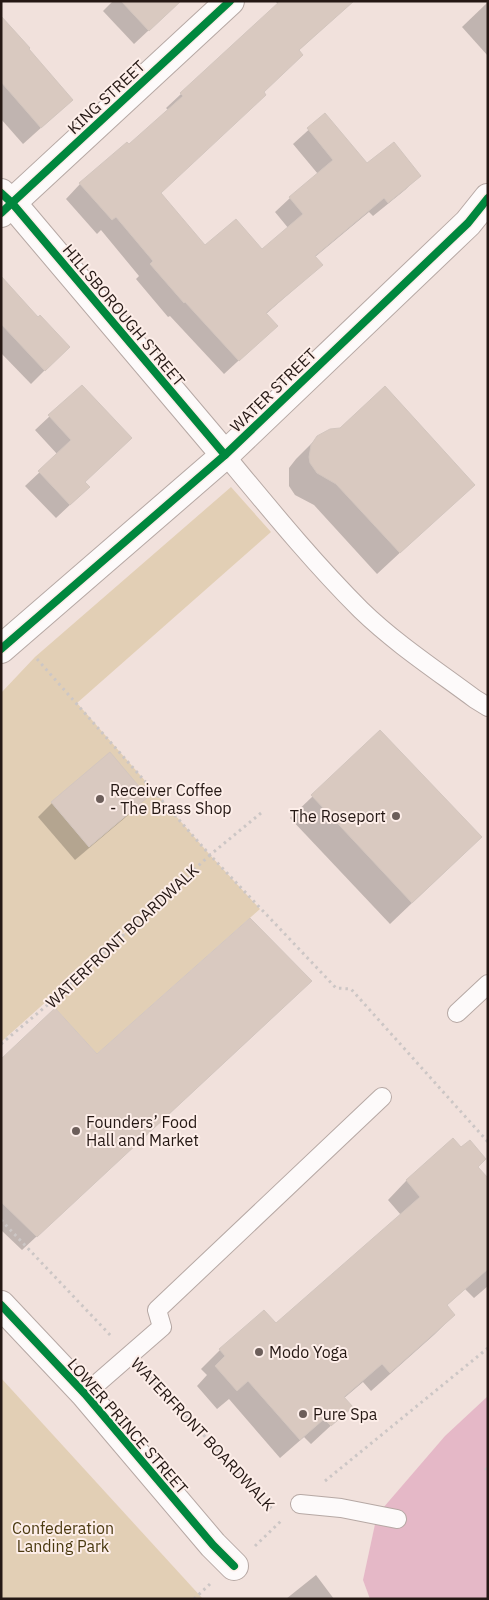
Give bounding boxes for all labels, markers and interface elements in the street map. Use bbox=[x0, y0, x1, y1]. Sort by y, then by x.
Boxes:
street label: KING STREET bbox=[63, 56, 149, 138]
street label: HILLSBOROUGH STREET bbox=[59, 240, 189, 390]
street label: WATER STREET bbox=[226, 344, 320, 436]
place label: Receiver Coffee - The Brass Shop bbox=[110, 780, 232, 818]
marker: Receiver Coffee - The Brass Shop bbox=[94, 793, 106, 805]
place label: The Roseport bbox=[290, 806, 386, 826]
marker: The Roseport bbox=[390, 810, 402, 822]
street label: WATERFRONT BOARDWALK bbox=[41, 860, 203, 1012]
place label: Founders’ Food Hall and Market bbox=[86, 1112, 199, 1150]
marker: Founders’ Food Hall and Market bbox=[70, 1125, 82, 1137]
place label: Modo Yoga bbox=[269, 1342, 348, 1362]
marker: Modo Yoga bbox=[253, 1346, 265, 1358]
street label: WATERFRONT BOARDWALK bbox=[127, 1353, 279, 1515]
street label: LOWER PRINCE STREET bbox=[64, 1354, 192, 1498]
place label: Pure Spa bbox=[313, 1404, 378, 1424]
marker: Pure Spa bbox=[297, 1408, 309, 1420]
park label: Confederation Landing Park bbox=[12, 1518, 114, 1556]

